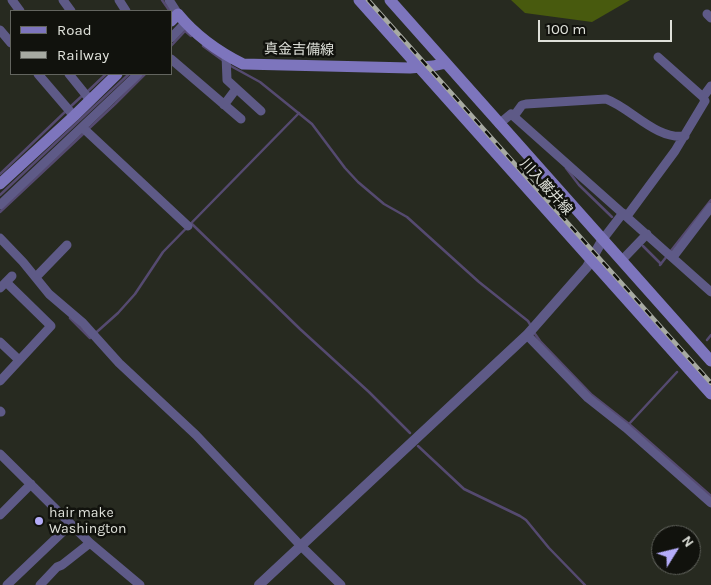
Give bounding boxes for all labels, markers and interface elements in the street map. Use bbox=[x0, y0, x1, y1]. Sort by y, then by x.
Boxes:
legend bbox=[10, 10, 172, 75]
scale bar bbox=[541, 10, 675, 42]
text: 100 m bbox=[546, 20, 586, 38]
text: Road bbox=[57, 21, 92, 39]
street label: 真金吉備線 bbox=[264, 41, 334, 59]
text: Railway bbox=[57, 46, 109, 64]
street label: 川入巌井線 bbox=[516, 155, 576, 219]
place label: hair make Washington bbox=[49, 505, 126, 538]
marker: hair make Washington bbox=[33, 515, 45, 527]
north arrow bbox=[651, 525, 701, 575]
text: N bbox=[678, 532, 698, 551]

